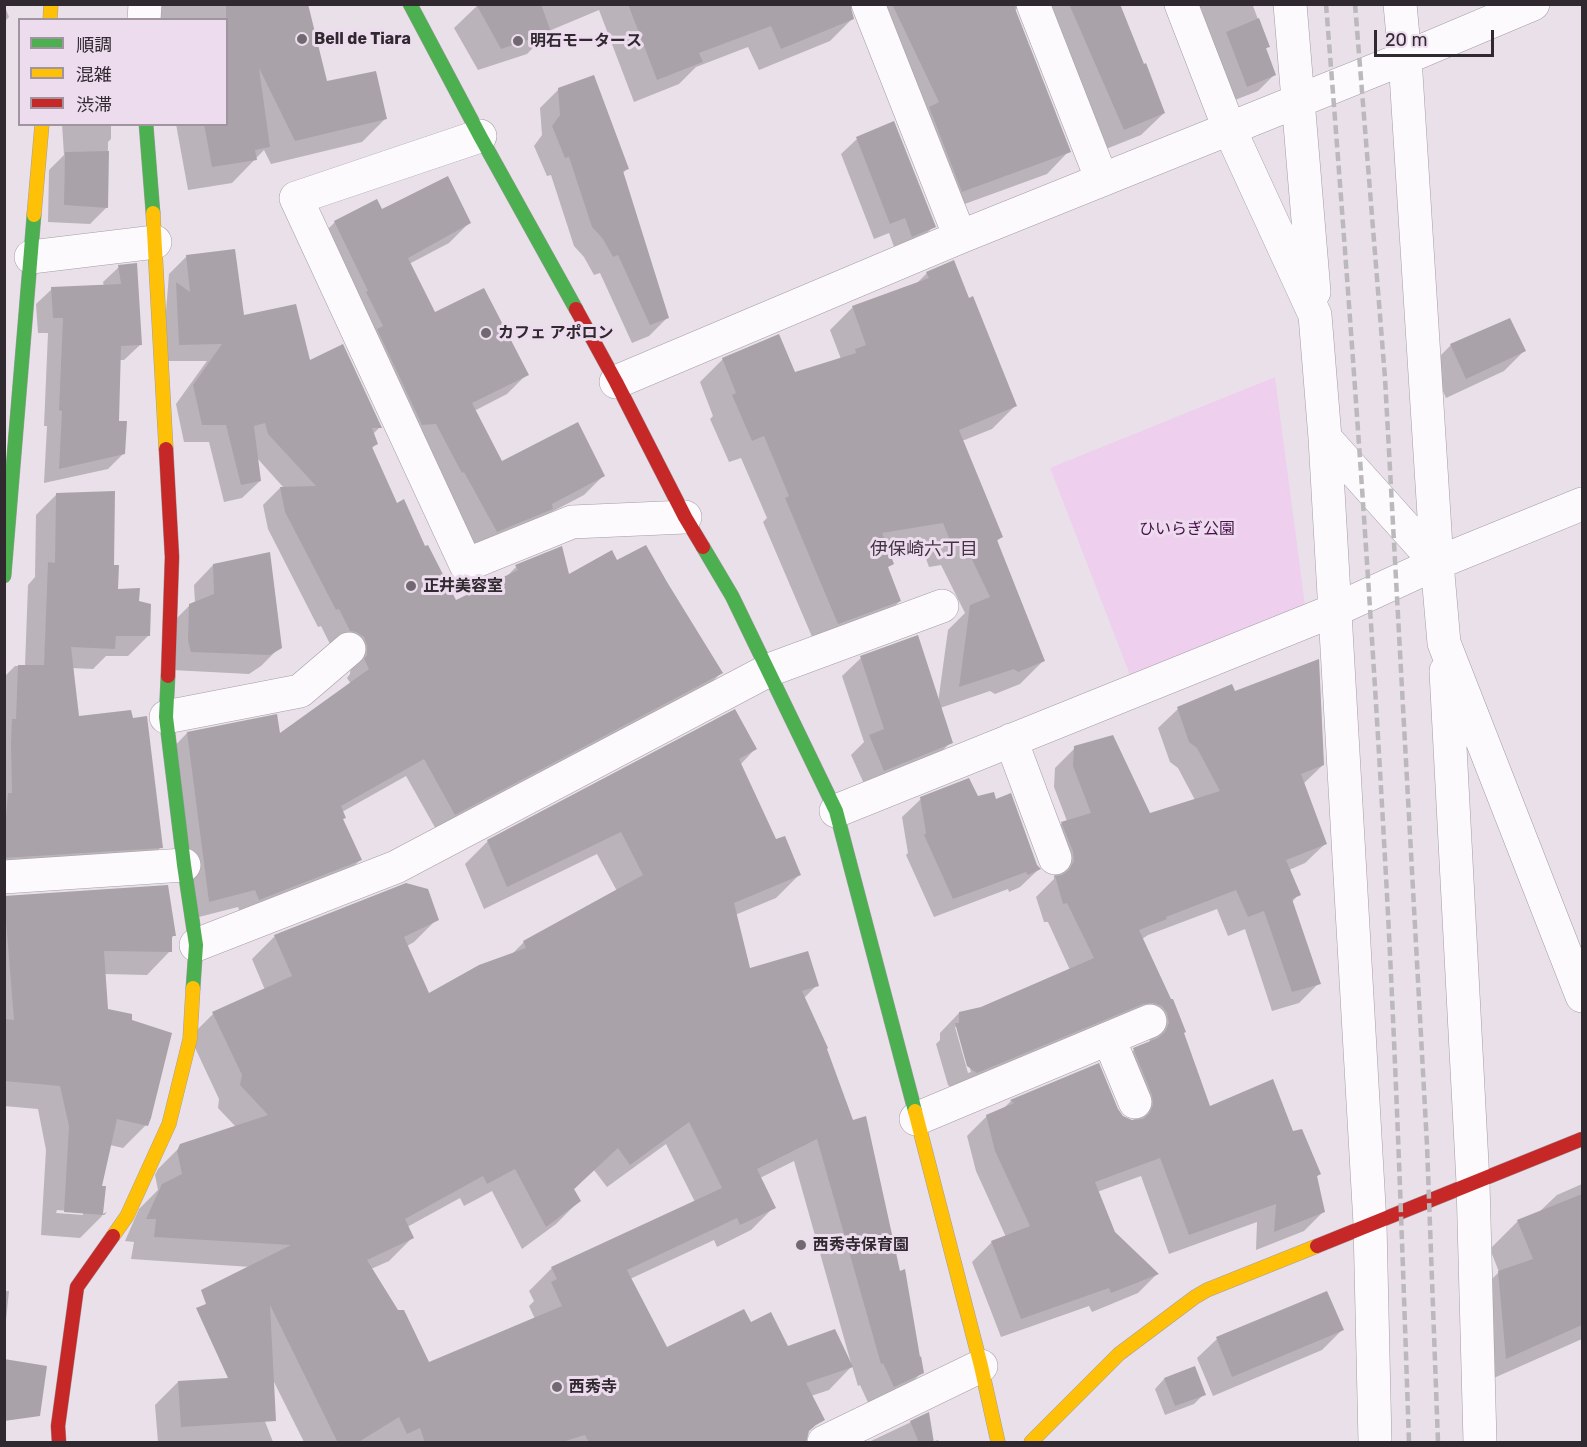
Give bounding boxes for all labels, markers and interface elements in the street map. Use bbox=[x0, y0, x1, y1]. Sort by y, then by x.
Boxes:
legend bbox=[18, 18, 228, 126]
scale bar bbox=[1377, 18, 1497, 56]
place label: Bell de Tiara bbox=[314, 29, 411, 49]
text: 20 m bbox=[1385, 29, 1427, 51]
place label: 明石モータース bbox=[530, 31, 642, 51]
marker: Bell de Tiara bbox=[295, 32, 309, 46]
text: 順調 bbox=[76, 34, 112, 56]
marker: 明石モータース bbox=[511, 34, 525, 48]
text: 混雑 bbox=[76, 64, 112, 86]
text: 渋滞 bbox=[76, 94, 112, 116]
place label: カフェ アポロン bbox=[498, 323, 613, 343]
marker: カフェ アポロン bbox=[479, 326, 493, 340]
park label: ひいらぎ公園 bbox=[1139, 519, 1235, 539]
district label: 伊保崎六丁目 bbox=[870, 539, 978, 561]
place label: 正井美容室 bbox=[423, 576, 503, 596]
marker: 正井美容室 bbox=[404, 579, 418, 593]
place label: 西秀寺保育園 bbox=[813, 1235, 909, 1255]
marker: 西秀寺保育園 bbox=[794, 1238, 808, 1252]
place label: 西秀寺 bbox=[569, 1377, 617, 1397]
marker: 西秀寺 bbox=[550, 1380, 564, 1394]

